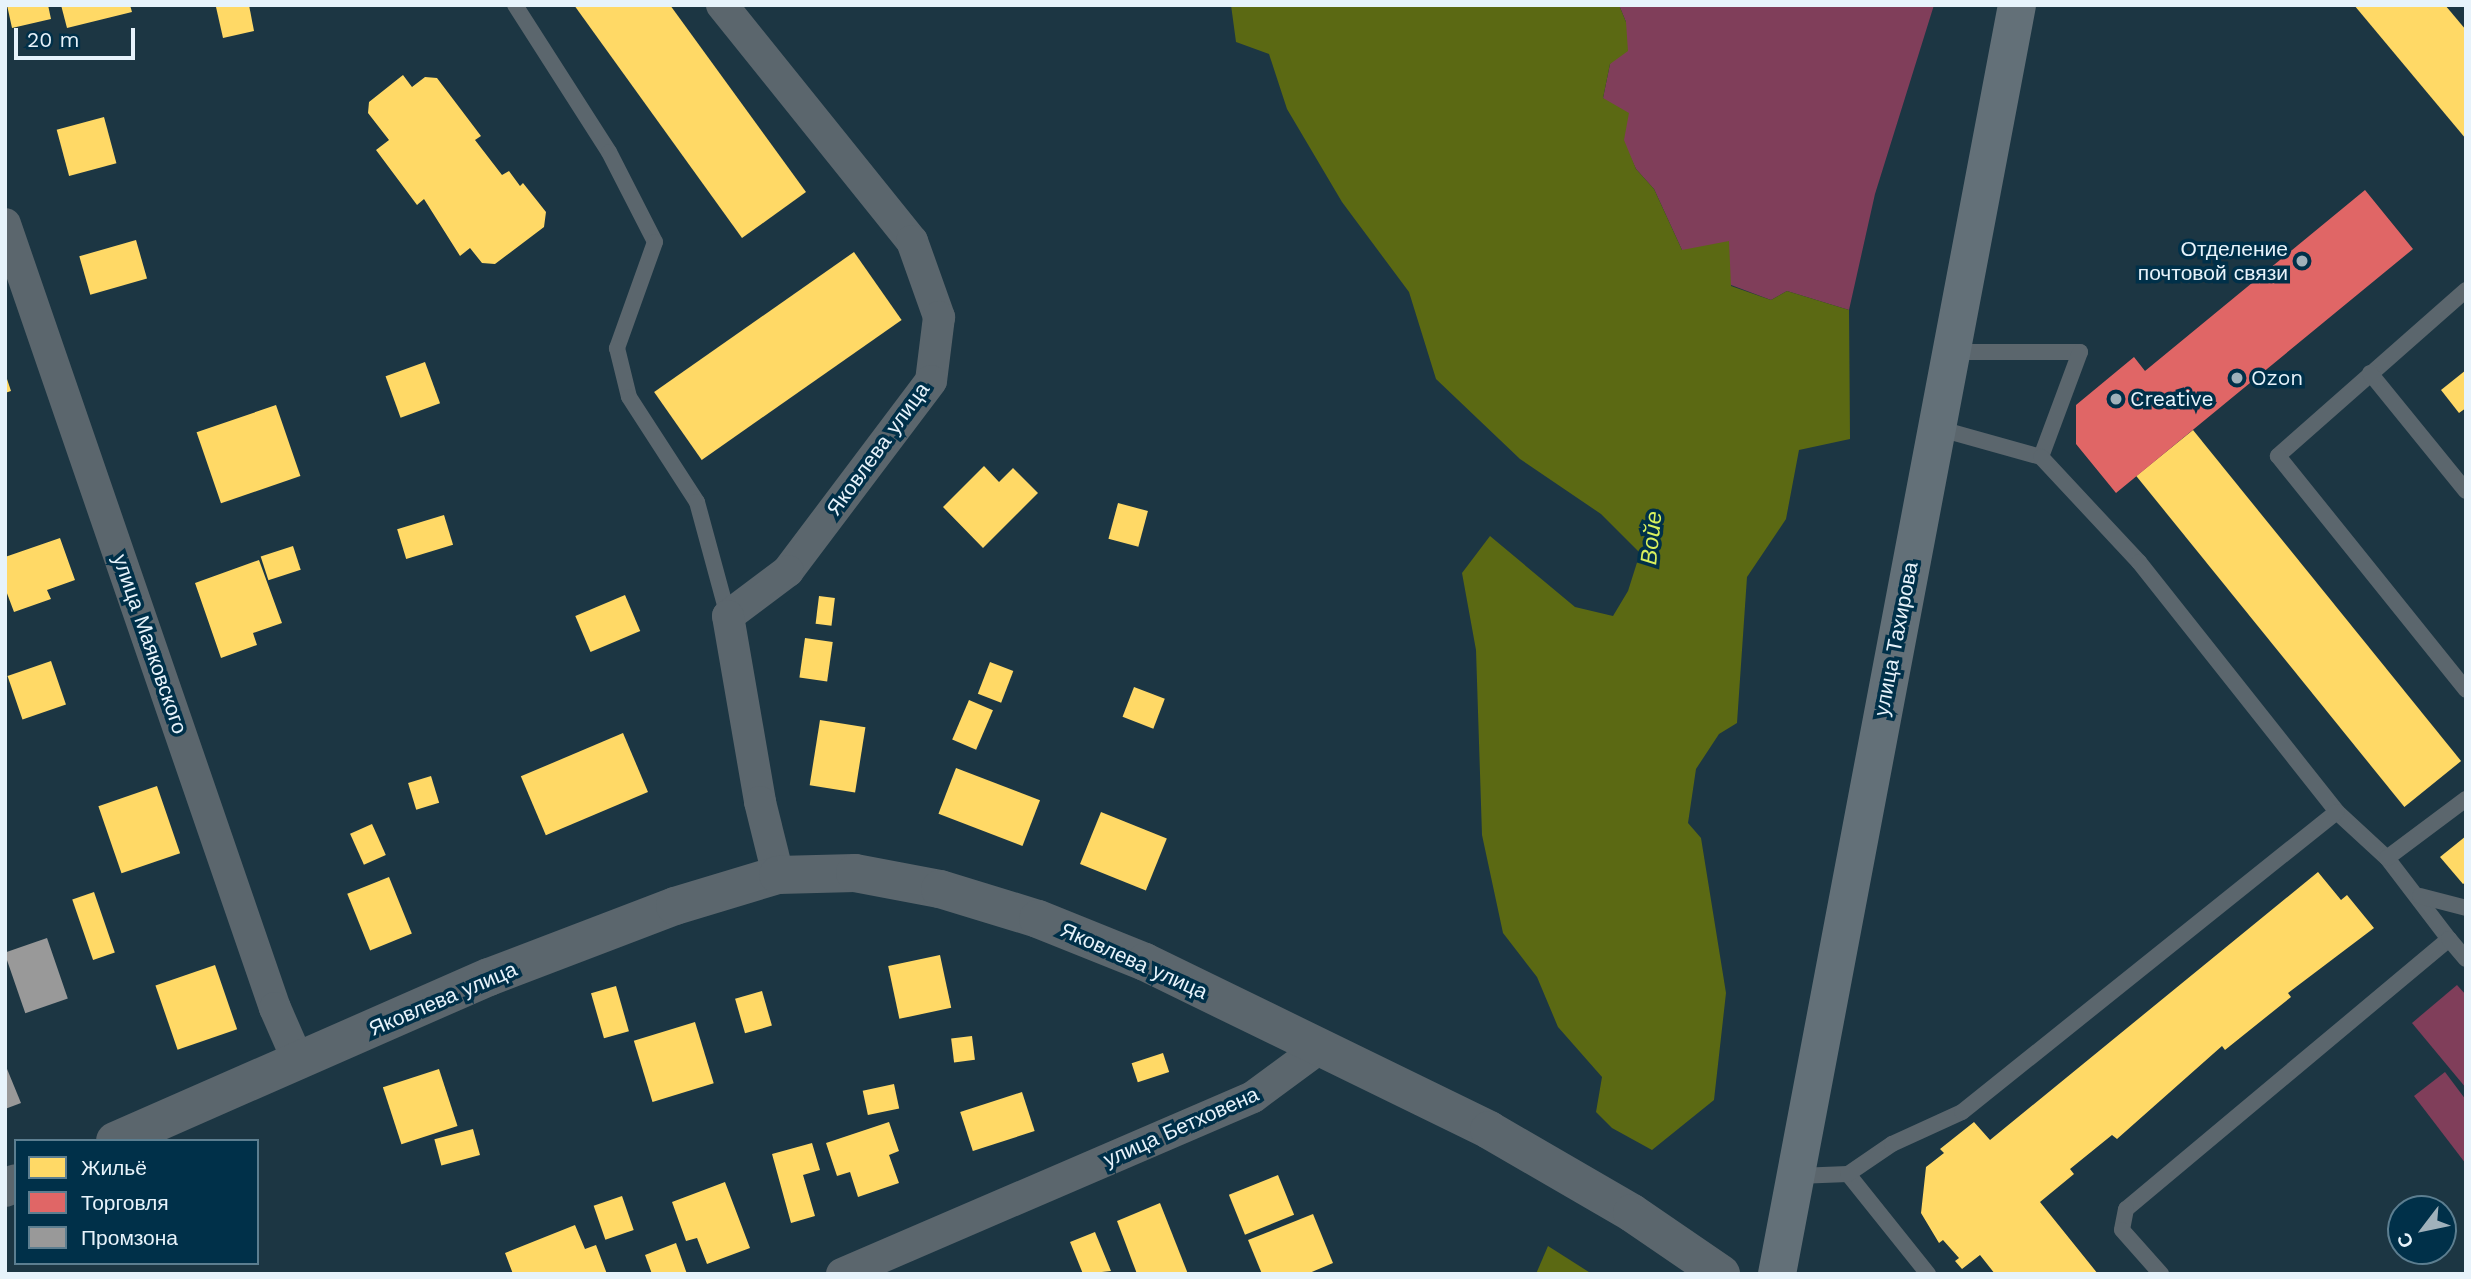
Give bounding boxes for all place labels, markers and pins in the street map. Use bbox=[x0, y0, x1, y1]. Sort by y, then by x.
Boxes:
place label: Отделение почтовой связи bbox=[2138, 236, 2288, 286]
marker: Отделение почтовой связи bbox=[2294, 253, 2310, 269]
place label: Ozon bbox=[2251, 365, 2303, 391]
marker: Ozon bbox=[2229, 370, 2245, 386]
place label: Creative bbox=[2130, 386, 2214, 412]
marker: Creative bbox=[2108, 391, 2124, 407]

